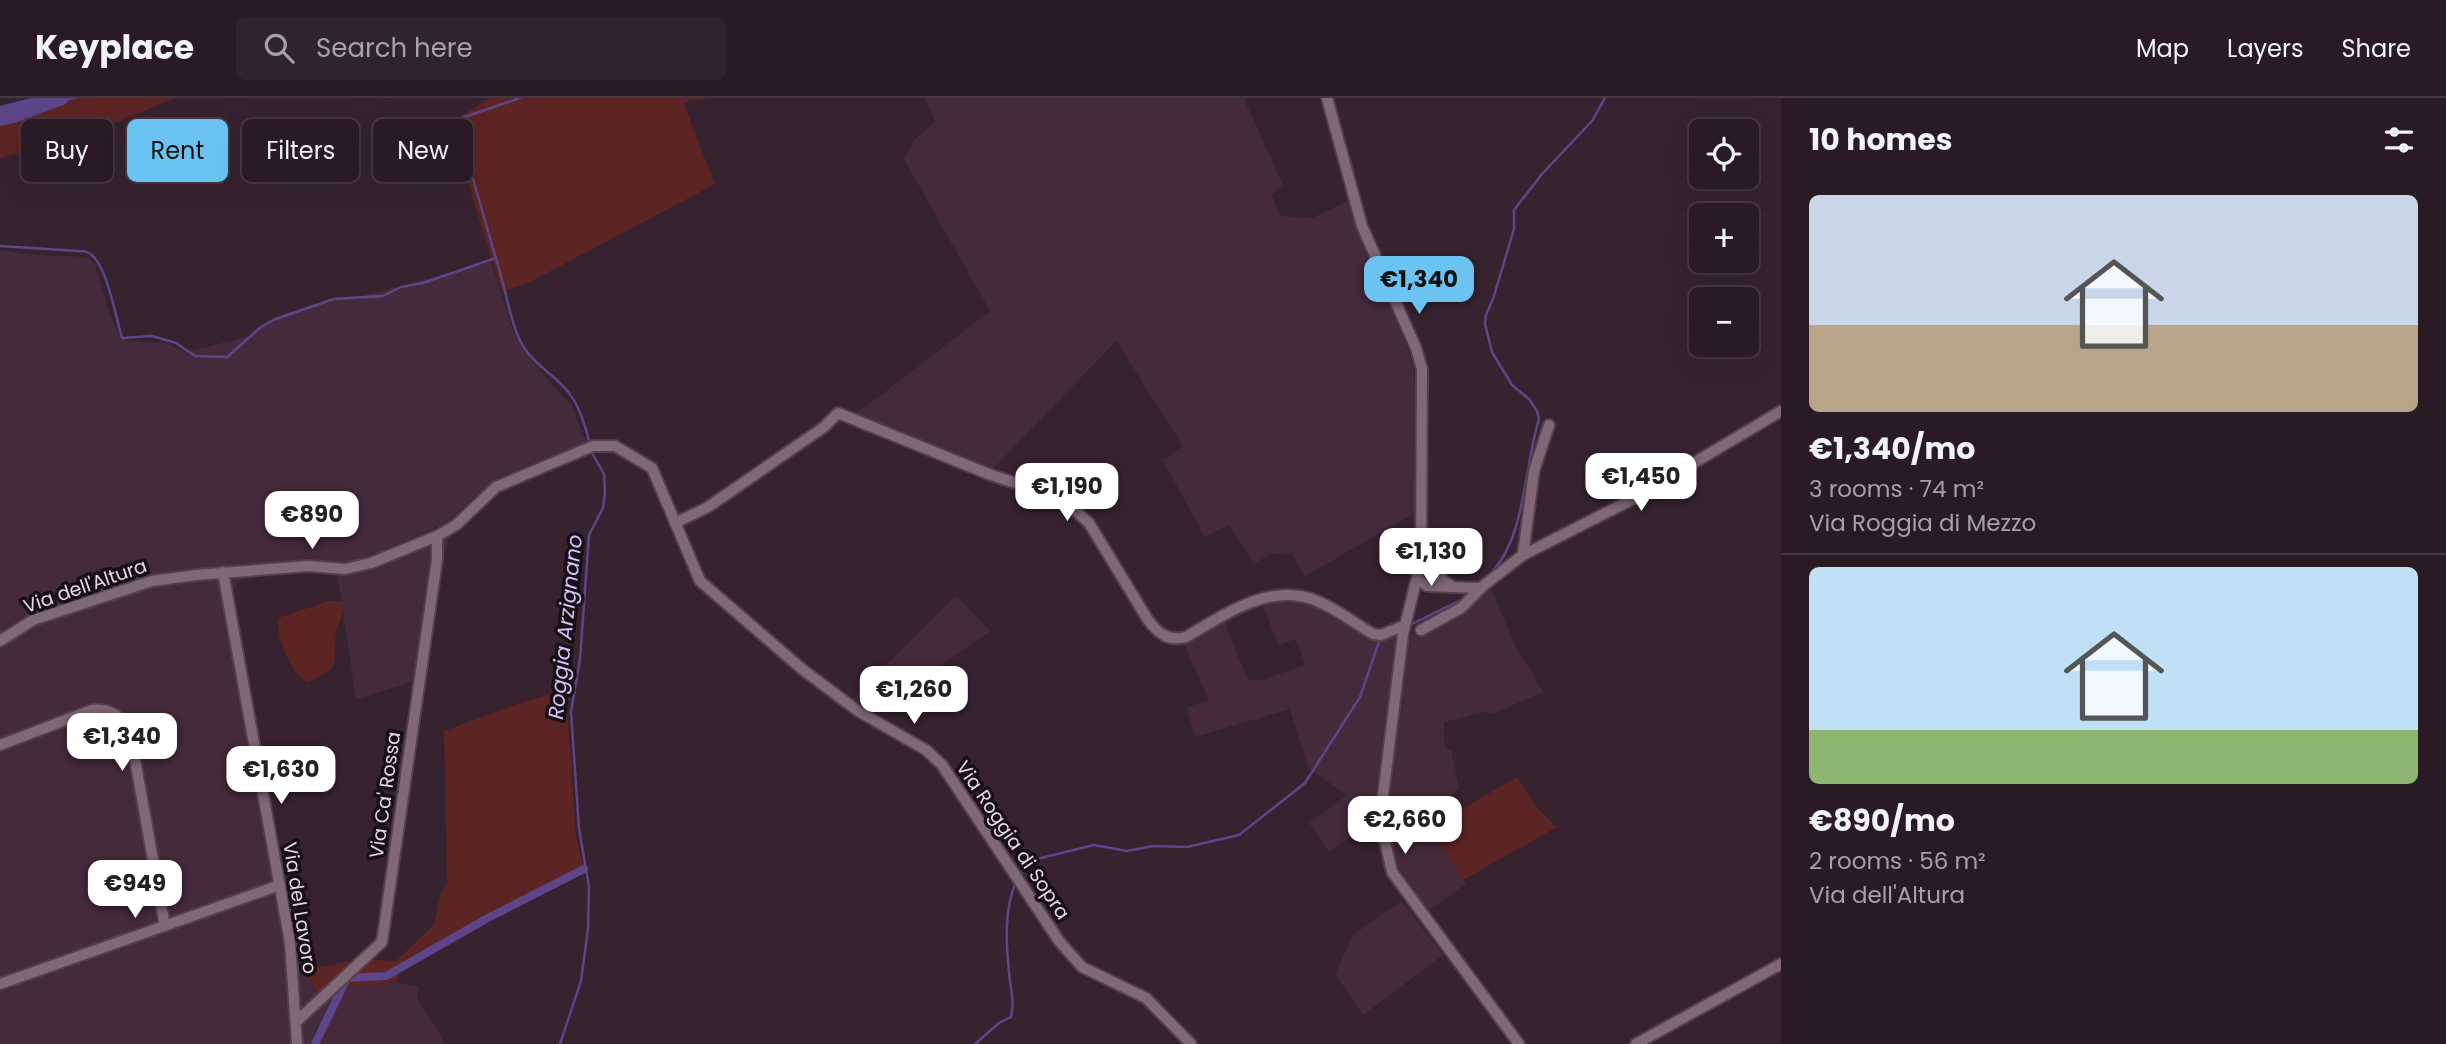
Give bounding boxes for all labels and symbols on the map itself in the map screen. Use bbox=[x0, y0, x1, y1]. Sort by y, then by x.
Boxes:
pin: €1,340 bbox=[1362, 256, 1476, 316]
pin: €1,450 bbox=[1584, 454, 1698, 513]
pin: €1,190 bbox=[1010, 464, 1124, 523]
pin: €890 bbox=[271, 491, 353, 551]
pin: €1,130 bbox=[1374, 528, 1488, 588]
water label: Roggia Arzignano bbox=[541, 533, 589, 721]
street label: Via dell'Altura bbox=[20, 552, 150, 620]
pin: €1,260 bbox=[857, 666, 971, 726]
pin: €1,340 bbox=[65, 714, 179, 773]
street label: Via Ca' Rossa bbox=[363, 730, 407, 860]
pin: €1,630 bbox=[224, 746, 338, 806]
street label: Via Roggia di Sopra bbox=[950, 755, 1076, 925]
pin: €2,660 bbox=[1348, 796, 1462, 856]
street label: Via del Lavoro bbox=[276, 840, 324, 976]
pin: €949 bbox=[94, 860, 176, 920]

